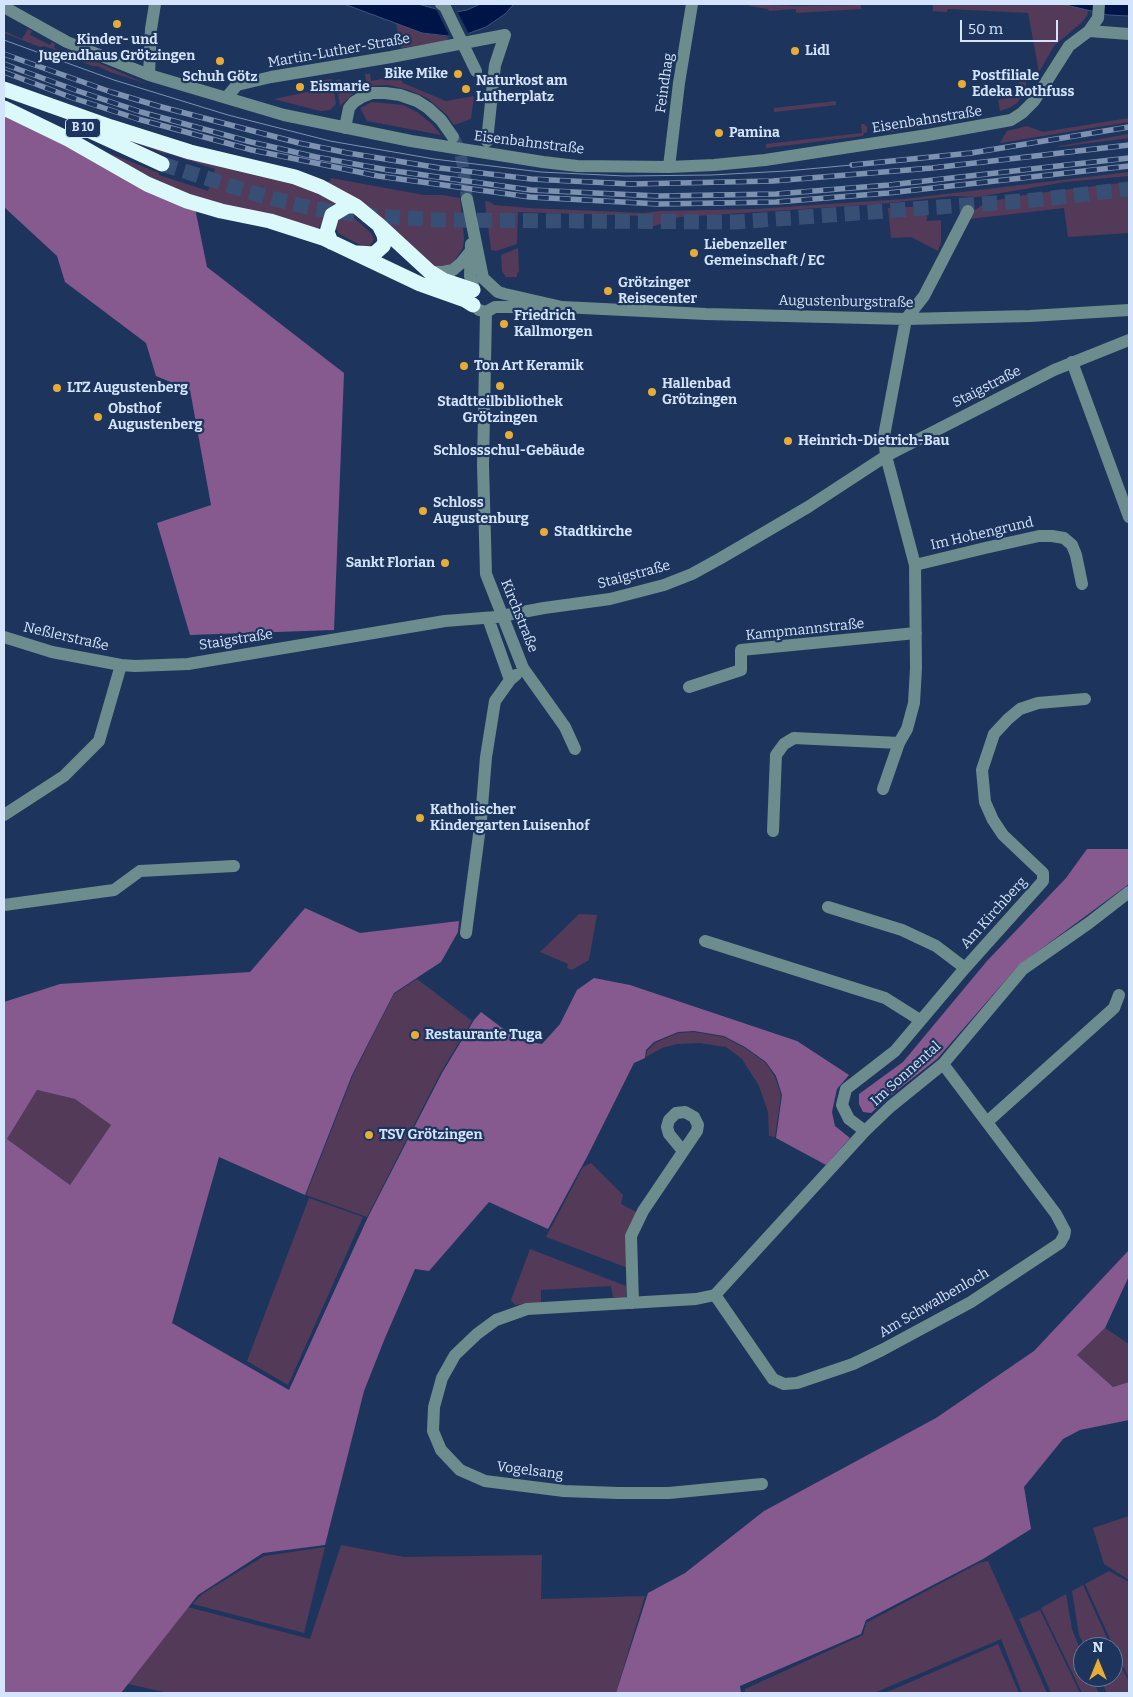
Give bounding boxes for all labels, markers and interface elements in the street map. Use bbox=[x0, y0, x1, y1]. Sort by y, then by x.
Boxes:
scale bar bbox=[963, 10, 1060, 42]
marker: Kinder- und Jugendhaus Grötzingen bbox=[111, 18, 123, 30]
text: 50 m bbox=[968, 20, 1003, 38]
street label: Martin-Luther-Straße bbox=[267, 30, 411, 72]
place label: Kinder- und Jugendhaus Grötzingen bbox=[39, 32, 195, 64]
place label: Lidl bbox=[805, 43, 830, 59]
marker: Lidl bbox=[789, 45, 801, 57]
street label: Feindhag bbox=[652, 52, 678, 114]
marker: Schuh Götz bbox=[214, 55, 226, 67]
place label: Bike Mike bbox=[384, 66, 448, 82]
marker: Bike Mike bbox=[452, 68, 464, 80]
place label: Postfiliale Edeka Rothfuss bbox=[972, 68, 1074, 100]
place label: Schuh Götz bbox=[182, 69, 258, 85]
place label: Naturkost am Lutherplatz bbox=[476, 73, 567, 105]
marker: Postfiliale Edeka Rothfuss bbox=[956, 78, 968, 90]
place label: Eismarie bbox=[310, 79, 370, 95]
marker: Eismarie bbox=[294, 81, 306, 93]
marker: Naturkost am Lutherplatz bbox=[460, 83, 472, 95]
street label: Eisenbahnstraße bbox=[871, 103, 983, 137]
road number: B 10 bbox=[66, 119, 100, 138]
place label: Pamina bbox=[729, 125, 780, 141]
marker: Pamina bbox=[713, 127, 725, 139]
street label: Eisenbahnstraße bbox=[473, 128, 585, 158]
place label: Liebenzeller Gemeinschaft / EC bbox=[704, 237, 825, 270]
marker: Liebenzeller Gemeinschaft / EC bbox=[688, 247, 700, 259]
place label: Grötzinger Reisecenter bbox=[618, 275, 697, 308]
marker: Grötzinger Reisecenter bbox=[602, 285, 614, 297]
street label: Augustenburgstraße bbox=[778, 292, 914, 312]
place label: Friedrich Kallmorgen bbox=[514, 308, 593, 341]
marker: Friedrich Kallmorgen bbox=[498, 318, 510, 330]
place label: Ton Art Keramik bbox=[474, 358, 584, 374]
marker: Ton Art Keramik bbox=[458, 360, 470, 372]
street label: Staigstraße bbox=[950, 363, 1024, 411]
place label: Hallenbad Grötzingen bbox=[662, 376, 737, 408]
place label: LTZ Augustenberg bbox=[67, 380, 188, 396]
marker: Stadtteilbibliothek Grötzingen bbox=[494, 380, 506, 392]
marker: LTZ Augustenberg bbox=[51, 382, 63, 394]
marker: Hallenbad Grötzingen bbox=[646, 386, 658, 398]
place label: Stadtteilbibliothek Grötzingen bbox=[437, 394, 563, 427]
place label: Obsthof Augustenberg bbox=[108, 401, 203, 434]
marker: Obsthof Augustenberg bbox=[92, 411, 104, 423]
marker: Schlossschul-Gebäude bbox=[503, 429, 515, 441]
place label: Heinrich-Dietrich-Bau bbox=[798, 433, 949, 449]
marker: Heinrich-Dietrich-Bau bbox=[782, 435, 794, 447]
place label: Schlossschul-Gebäude bbox=[433, 443, 585, 459]
place label: Schloss Augustenburg bbox=[433, 495, 529, 528]
marker: Schloss Augustenburg bbox=[417, 505, 429, 517]
street label: Im Hohengrund bbox=[929, 514, 1035, 554]
place label: Stadtkirche bbox=[554, 524, 632, 540]
marker: Stadtkirche bbox=[538, 526, 550, 538]
place label: Sankt Florian bbox=[346, 555, 435, 571]
marker: Sankt Florian bbox=[439, 557, 451, 569]
street label: Staigstraße bbox=[596, 557, 672, 593]
street label: Kirchstraße bbox=[497, 577, 541, 655]
street label: Kampmannstraße bbox=[745, 615, 865, 645]
street label: Neßlerstraße bbox=[22, 619, 110, 655]
street label: Staigstraße bbox=[198, 626, 274, 654]
place label: Katholischer Kindergarten Luisenhof bbox=[430, 802, 589, 834]
marker: Katholischer Kindergarten Luisenhof bbox=[414, 812, 426, 824]
street label: Am Kirchberg bbox=[957, 874, 1031, 952]
place label: Restaurante Tuga bbox=[425, 1027, 542, 1043]
marker: Restaurante Tuga bbox=[409, 1029, 421, 1041]
street label: Im Sonnental bbox=[868, 1038, 944, 1110]
place label: TSV Grötzingen bbox=[379, 1127, 483, 1143]
marker: TSV Grötzingen bbox=[363, 1129, 375, 1141]
street label: Am Schwalbenloch bbox=[876, 1265, 992, 1341]
street label: Vogelsang bbox=[496, 1459, 564, 1483]
north arrow bbox=[1073, 1637, 1123, 1687]
text: N bbox=[1093, 1639, 1103, 1656]

